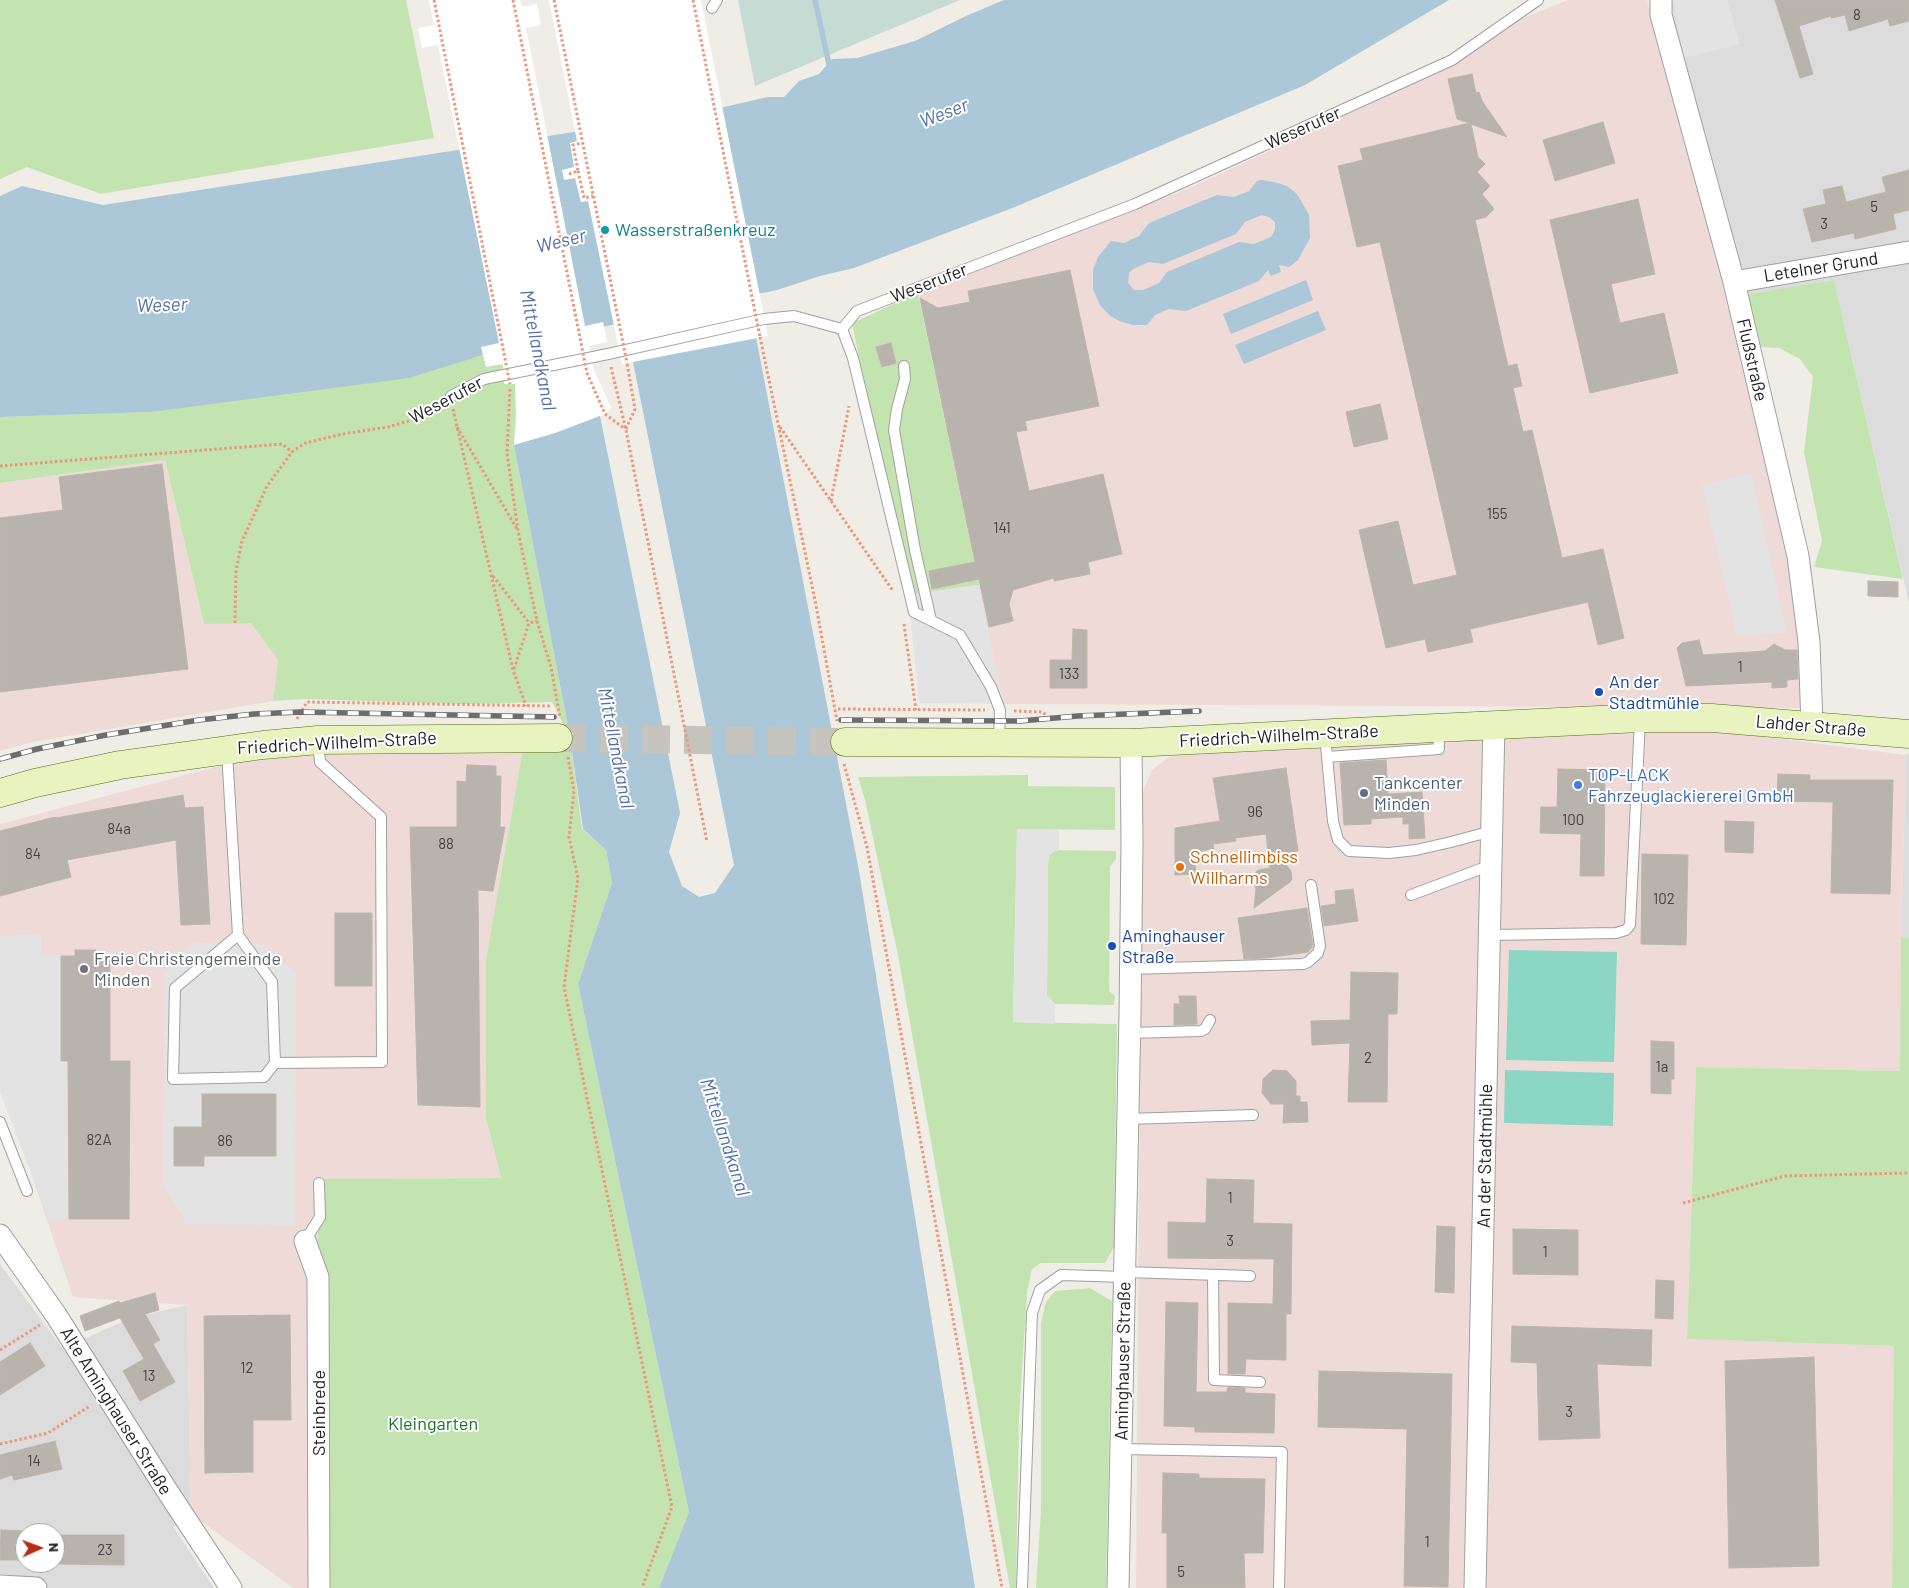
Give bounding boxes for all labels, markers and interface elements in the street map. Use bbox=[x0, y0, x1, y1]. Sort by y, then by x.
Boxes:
house number: 8 bbox=[1853, 6, 1861, 24]
water label: Weser bbox=[916, 93, 972, 133]
street label: Weserufer bbox=[1262, 102, 1344, 154]
house number: 5 bbox=[1870, 198, 1878, 216]
house number: 3 bbox=[1820, 215, 1828, 233]
place label: Wasserstraßenkreuz bbox=[615, 219, 775, 241]
water label: Weser bbox=[534, 224, 588, 258]
marker: Wasserstraßenkreuz bbox=[599, 224, 611, 236]
street label: Letelner Grund bbox=[1762, 247, 1880, 287]
street label: Weserufer bbox=[888, 258, 970, 308]
water label: Mittellandkanal bbox=[515, 288, 561, 412]
water label: Weser bbox=[136, 293, 188, 317]
street label: Flußstraße bbox=[1732, 317, 1772, 403]
street label: Weserufer bbox=[405, 372, 487, 428]
house number: 155 bbox=[1487, 505, 1507, 523]
house number: 141 bbox=[993, 519, 1011, 537]
house number: 1 bbox=[1737, 658, 1743, 676]
house number: 133 bbox=[1059, 665, 1079, 683]
place label: An der Stadtmühle bbox=[1609, 671, 1700, 714]
water label: Mittellandkanal bbox=[593, 686, 639, 810]
marker: An der Stadtmühle bbox=[1593, 686, 1605, 698]
street label: Lahder Straße bbox=[1755, 710, 1867, 742]
street label: Friedrich-Wilhelm-Straße bbox=[1179, 720, 1379, 752]
street label: Friedrich-Wilhelm-Straße bbox=[237, 727, 437, 759]
place label: TOP-LACK Fahrzeuglackiererei GmbH bbox=[1588, 764, 1794, 806]
place label: Tankcenter Minden bbox=[1374, 772, 1463, 814]
marker: TOP-LACK Fahrzeuglackiererei GmbH bbox=[1572, 779, 1584, 791]
marker: Tankcenter Minden bbox=[1358, 787, 1370, 799]
house number: 96 bbox=[1247, 803, 1263, 821]
house number: 100 bbox=[1562, 811, 1584, 829]
house number: 84a bbox=[107, 820, 131, 838]
house number: 88 bbox=[438, 835, 454, 853]
house number: 84 bbox=[25, 845, 41, 863]
place label: Schnellimbiss Willharms bbox=[1190, 846, 1298, 889]
marker: Schnellimbiss Willharms bbox=[1174, 861, 1186, 873]
house number: 102 bbox=[1653, 890, 1675, 908]
place label: Aminghauser Straße bbox=[1122, 925, 1225, 968]
marker: Aminghauser Straße bbox=[1106, 940, 1118, 952]
place label: Freie Christengemeinde Minden bbox=[94, 948, 281, 991]
marker: Freie Christengemeinde Minden bbox=[78, 963, 90, 975]
house number: 2 bbox=[1364, 1049, 1372, 1067]
house number: 1a bbox=[1656, 1058, 1668, 1076]
water label: Mittellandkanal bbox=[695, 1075, 755, 1199]
street label: An der Stadtmühle bbox=[1473, 1084, 1497, 1228]
house number: 82A bbox=[87, 1131, 111, 1149]
house number: 86 bbox=[217, 1132, 233, 1150]
house number: 1 bbox=[1227, 1189, 1233, 1207]
house number: 3 bbox=[1226, 1232, 1234, 1250]
house number: 1 bbox=[1542, 1243, 1548, 1261]
street label: Aminghauser Straße bbox=[1111, 1281, 1135, 1441]
street label: Alte Aminghauser Straße bbox=[56, 1323, 176, 1499]
house number: 12 bbox=[240, 1359, 254, 1377]
house number: 13 bbox=[143, 1367, 155, 1385]
street label: Steinbrede bbox=[308, 1370, 330, 1456]
house number: 3 bbox=[1565, 1403, 1573, 1421]
park label: Kleingarten bbox=[388, 1413, 478, 1435]
house number: 14 bbox=[27, 1452, 41, 1470]
north arrow bbox=[15, 1523, 65, 1573]
house number: 1 bbox=[1424, 1533, 1430, 1551]
house number: 23 bbox=[97, 1541, 113, 1559]
text: N bbox=[46, 1543, 63, 1552]
house number: 5 bbox=[1177, 1563, 1185, 1581]

